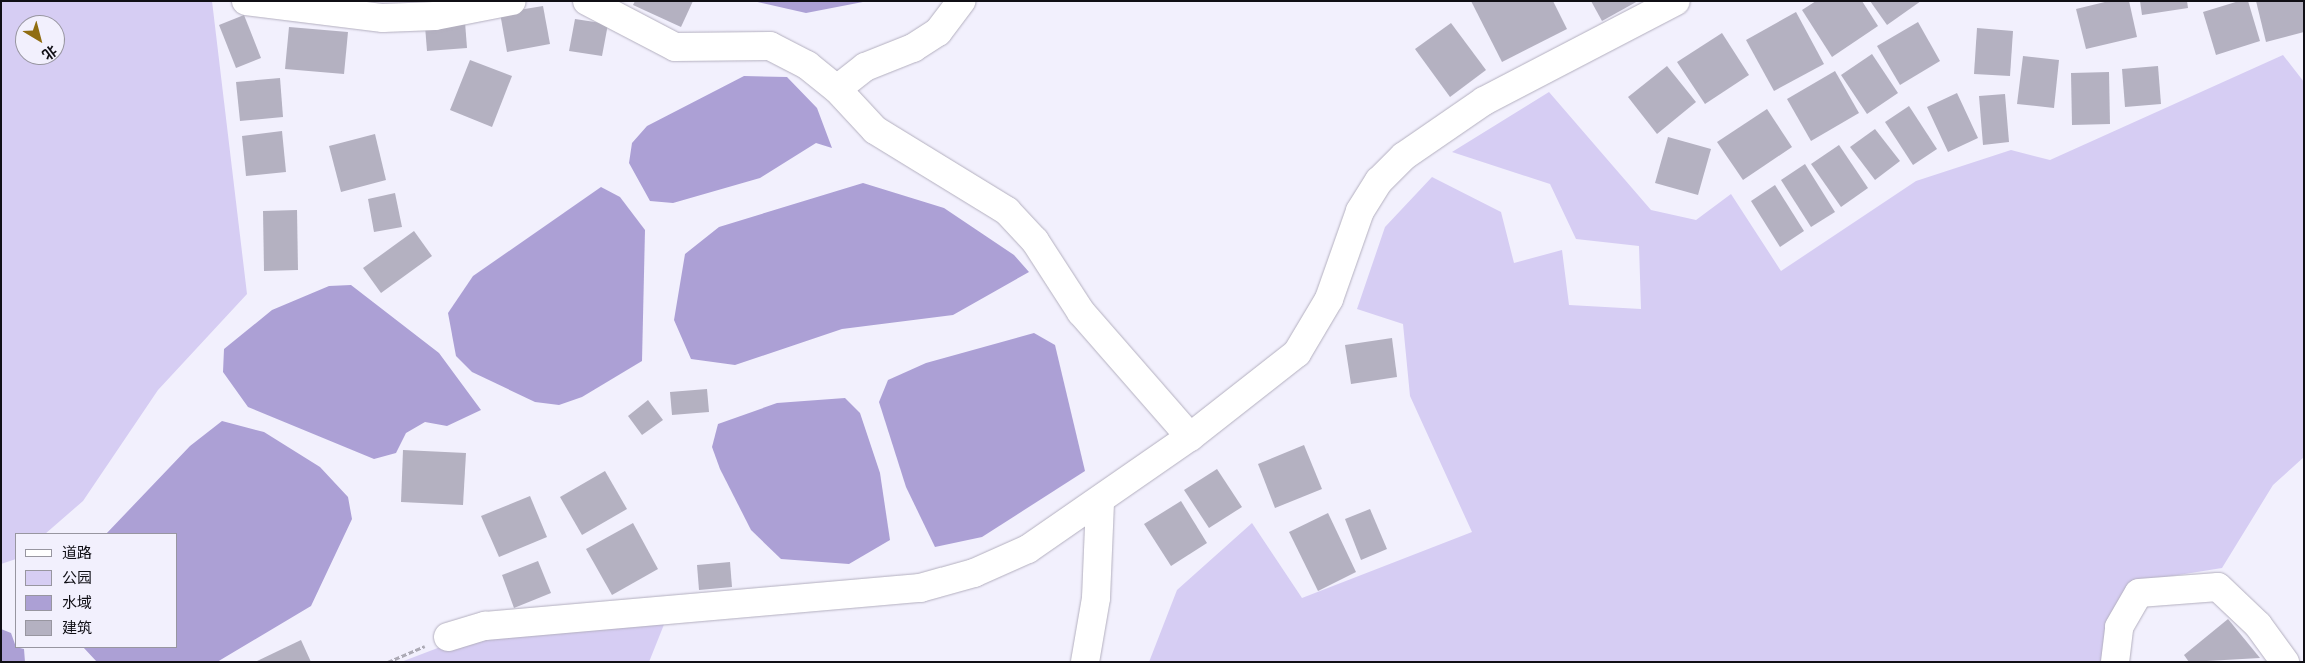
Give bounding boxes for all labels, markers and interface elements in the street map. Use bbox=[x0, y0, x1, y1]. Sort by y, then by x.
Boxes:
north arrow bbox=[15, 15, 65, 65]
text: 北 bbox=[38, 41, 59, 63]
legend bbox=[15, 533, 178, 648]
text: 道路 bbox=[62, 545, 92, 564]
text: 公园 bbox=[62, 570, 92, 589]
text: 水域 bbox=[62, 595, 92, 614]
text: 建筑 bbox=[62, 620, 92, 639]

